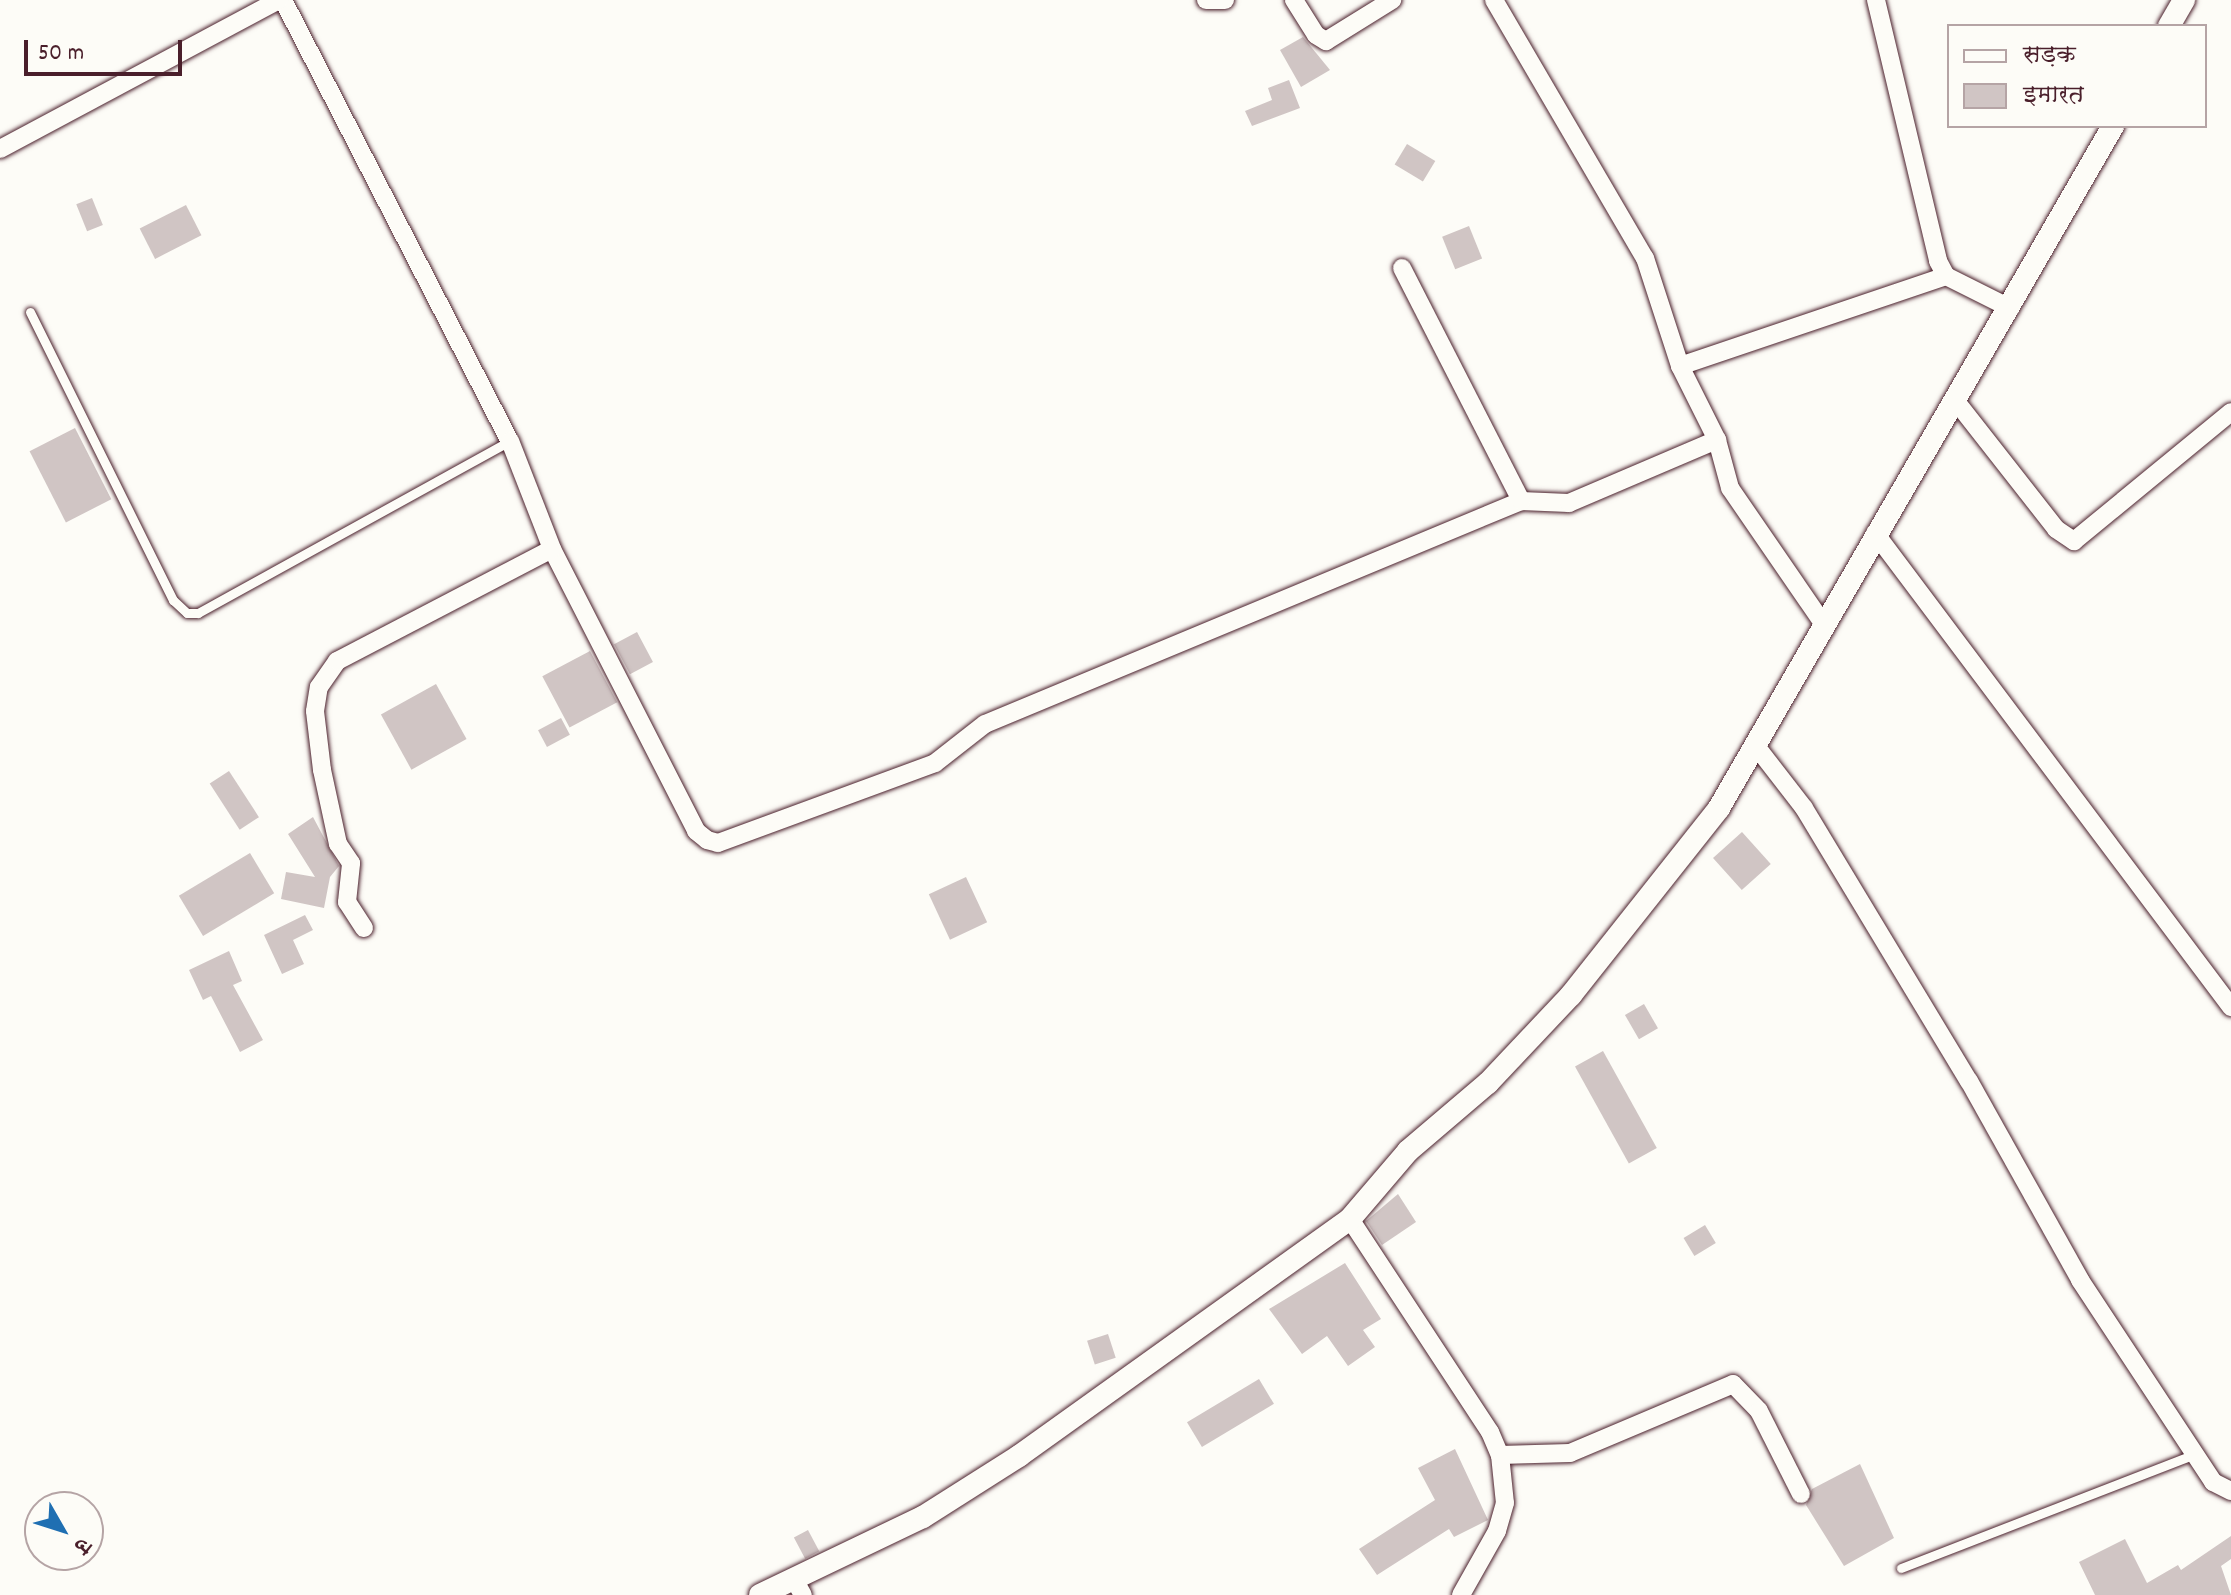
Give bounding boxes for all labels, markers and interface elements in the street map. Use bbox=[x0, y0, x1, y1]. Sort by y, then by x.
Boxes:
scale bar bbox=[28, 24, 186, 74]
legend bbox=[1947, 24, 2207, 128]
text: 50 m bbox=[38, 37, 84, 71]
text: सड़क bbox=[2023, 39, 2076, 73]
text: इमारत bbox=[2023, 79, 2084, 113]
north arrow bbox=[24, 1491, 104, 1571]
text: उ bbox=[66, 1531, 97, 1560]

